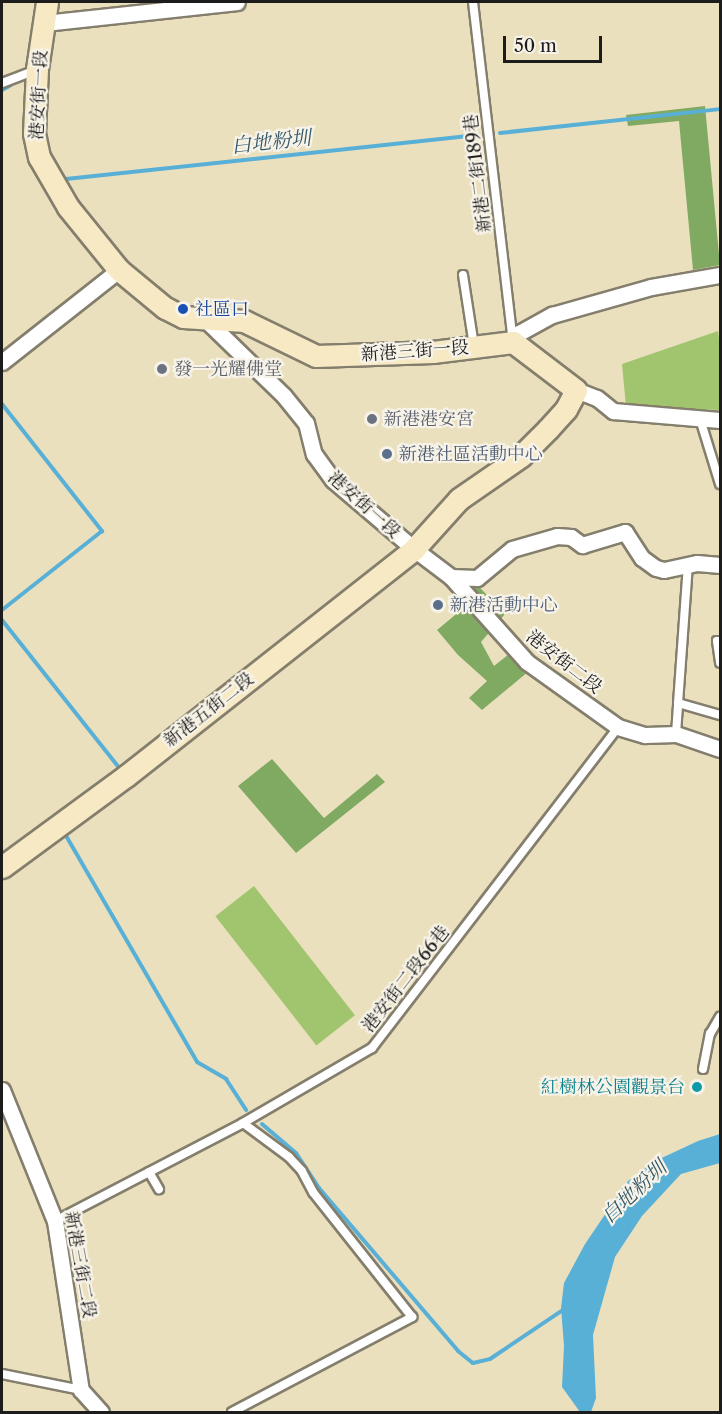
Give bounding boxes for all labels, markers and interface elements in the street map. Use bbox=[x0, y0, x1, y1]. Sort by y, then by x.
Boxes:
scale bar bbox=[506, 24, 605, 62]
text: 50 m bbox=[514, 35, 557, 57]
street label: 港安街一段 bbox=[26, 49, 52, 141]
street label: 新港二街189巷 bbox=[460, 113, 496, 233]
water label: 白地粉圳 bbox=[230, 126, 312, 158]
place label: 社區口 bbox=[195, 298, 249, 320]
marker: 社區口 bbox=[176, 302, 190, 316]
street label: 新港三街一段 bbox=[360, 336, 470, 366]
place label: 發一光耀佛堂 bbox=[174, 358, 282, 380]
marker: 發一光耀佛堂 bbox=[155, 362, 169, 376]
place label: 新港港安宮 bbox=[384, 408, 474, 430]
marker: 新港港安宮 bbox=[365, 412, 379, 426]
place label: 新港社區活動中心 bbox=[399, 443, 543, 465]
marker: 新港社區活動中心 bbox=[380, 447, 394, 461]
street label: 港安街一段 bbox=[323, 467, 405, 543]
place label: 新港活動中心 bbox=[450, 594, 558, 616]
marker: 新港活動中心 bbox=[431, 598, 445, 612]
street label: 港安街二段 bbox=[522, 626, 606, 698]
street label: 新港五街二段 bbox=[160, 668, 258, 752]
street label: 港安街二段66巷 bbox=[358, 921, 454, 1037]
place label: 紅樹林公園觀景台 bbox=[541, 1076, 685, 1098]
marker: 紅樹林公園觀景台 bbox=[690, 1080, 704, 1094]
water label: 白地粉圳 bbox=[597, 1156, 671, 1228]
street label: 新港三街二段 bbox=[60, 1210, 100, 1320]

